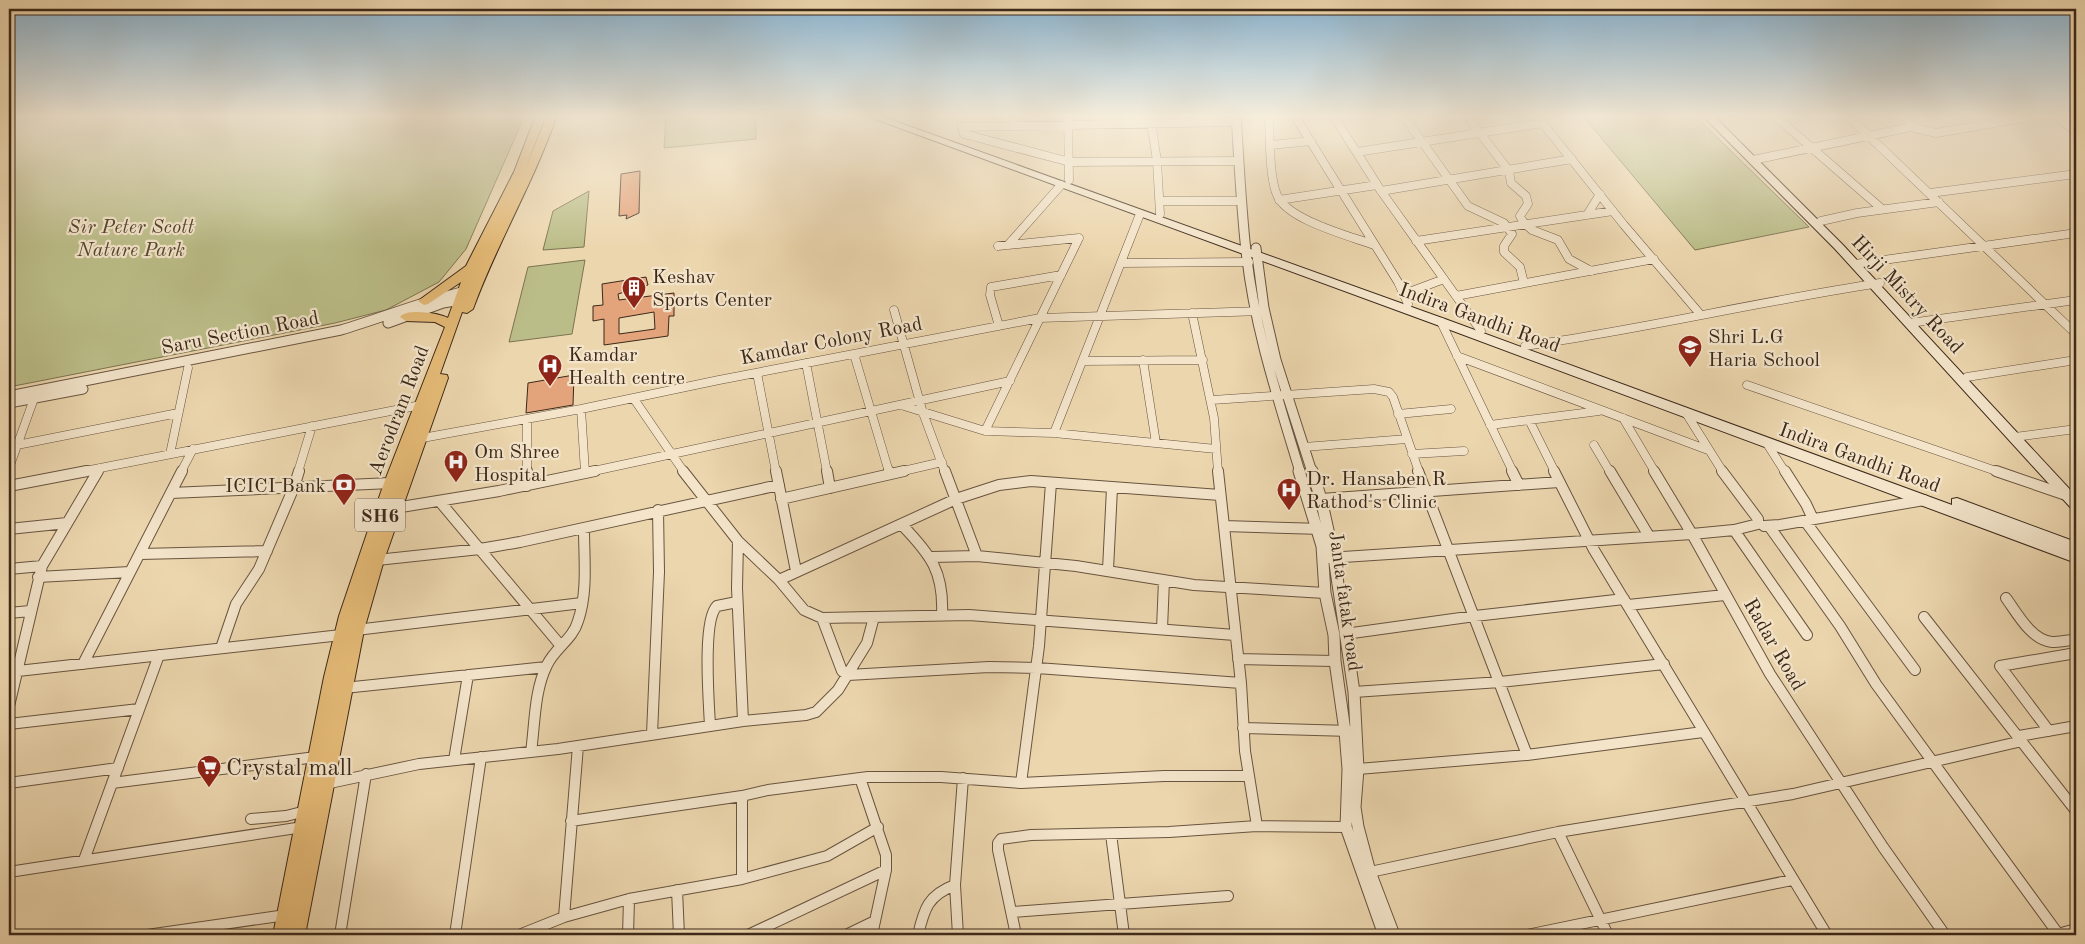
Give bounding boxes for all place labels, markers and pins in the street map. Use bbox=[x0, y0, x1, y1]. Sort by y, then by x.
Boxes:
place label: Keshav Sports Center bbox=[652, 268, 772, 311]
building icon: Keshav Sports Center bbox=[621, 275, 647, 309]
place label: Shri L.G Haria School bbox=[1708, 328, 1820, 371]
school or university icon: Shri L.G Haria School bbox=[1677, 334, 1703, 368]
place label: Kamdar Health centre bbox=[568, 346, 685, 389]
hospital icon: Kamdar Health centre bbox=[537, 353, 563, 387]
place label: Om Shree Hospital bbox=[474, 443, 559, 486]
hospital icon: Om Shree Hospital bbox=[443, 449, 469, 483]
place label: Dr. Hansaben R Rathod's Clinic bbox=[1306, 470, 1446, 513]
bank icon: ICICI Bank bbox=[331, 472, 357, 506]
place label: ICICI Bank bbox=[225, 477, 326, 497]
hospital icon: Dr. Hansaben R Rathod's Clinic bbox=[1276, 477, 1302, 511]
supermarket icon: Crystal mall bbox=[196, 754, 222, 788]
place label: Crystal mall bbox=[226, 757, 352, 781]

